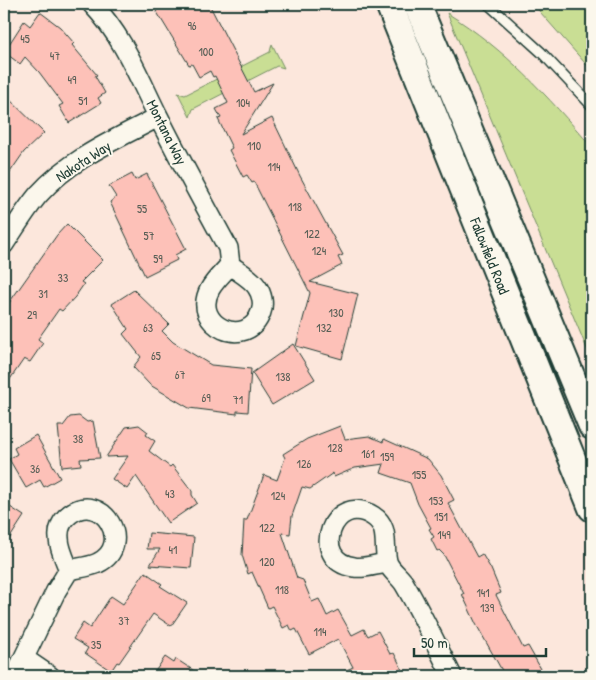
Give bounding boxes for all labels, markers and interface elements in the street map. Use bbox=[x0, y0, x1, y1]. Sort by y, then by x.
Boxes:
house number: 96 bbox=[187, 17, 197, 34]
house number: 45 bbox=[20, 30, 30, 47]
house number: 100 bbox=[198, 43, 214, 60]
house number: 47 bbox=[50, 47, 60, 64]
house number: 49 bbox=[68, 71, 77, 88]
house number: 51 bbox=[78, 92, 88, 109]
house number: 104 bbox=[236, 94, 251, 111]
street label: Montana Way bbox=[142, 96, 192, 168]
street label: Nakota Way bbox=[51, 135, 115, 187]
house number: 110 bbox=[247, 137, 261, 154]
house number: 114 bbox=[267, 158, 281, 175]
house number: 118 bbox=[288, 198, 302, 215]
house number: 55 bbox=[137, 200, 147, 217]
street label: Fallowfield Road bbox=[465, 214, 515, 298]
house number: 122 bbox=[304, 225, 320, 242]
house number: 57 bbox=[143, 227, 155, 244]
house number: 124 bbox=[312, 242, 327, 259]
house number: 59 bbox=[153, 250, 163, 267]
house number: 33 bbox=[58, 269, 68, 286]
house number: 31 bbox=[38, 285, 48, 302]
house number: 130 bbox=[328, 304, 344, 321]
house number: 29 bbox=[27, 306, 38, 323]
house number: 63 bbox=[143, 319, 153, 336]
house number: 132 bbox=[316, 319, 332, 336]
house number: 65 bbox=[151, 347, 161, 364]
house number: 67 bbox=[175, 366, 185, 383]
house number: 138 bbox=[276, 368, 290, 385]
house number: 69 bbox=[201, 389, 211, 406]
house number: 71 bbox=[233, 391, 243, 408]
house number: 38 bbox=[73, 430, 83, 447]
house number: 128 bbox=[327, 439, 343, 456]
house number: 161 bbox=[361, 445, 375, 462]
house number: 159 bbox=[380, 448, 395, 465]
house number: 126 bbox=[297, 455, 312, 472]
house number: 36 bbox=[30, 460, 40, 477]
house number: 155 bbox=[412, 466, 426, 483]
house number: 43 bbox=[165, 485, 175, 502]
house number: 124 bbox=[271, 487, 286, 504]
house number: 153 bbox=[429, 492, 443, 509]
house number: 151 bbox=[434, 508, 448, 525]
house number: 122 bbox=[259, 519, 275, 536]
house number: 149 bbox=[437, 526, 451, 543]
house number: 41 bbox=[169, 541, 177, 558]
house number: 120 bbox=[259, 553, 275, 570]
house number: 118 bbox=[275, 581, 289, 598]
house number: 141 bbox=[476, 584, 490, 601]
house number: 139 bbox=[480, 599, 495, 616]
house number: 37 bbox=[118, 612, 130, 629]
house number: 114 bbox=[313, 623, 327, 640]
scale bar bbox=[414, 625, 546, 657]
text: 50 m bbox=[421, 632, 448, 653]
house number: 35 bbox=[91, 636, 101, 653]

